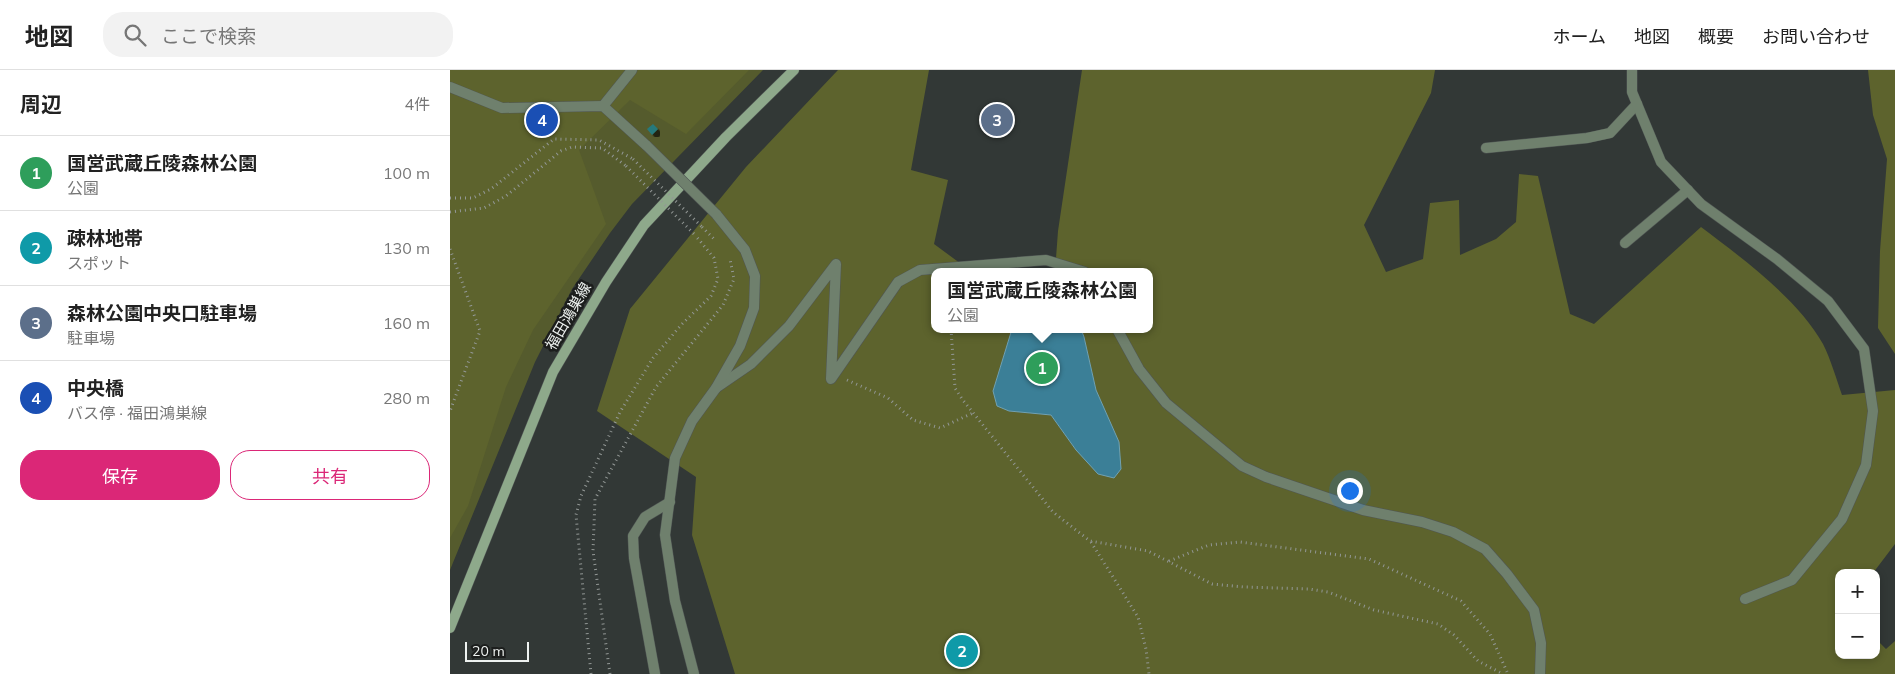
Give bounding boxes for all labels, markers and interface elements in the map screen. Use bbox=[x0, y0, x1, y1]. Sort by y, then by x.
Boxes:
search box bbox=[103, 12, 453, 57]
text: 地図 bbox=[25, 21, 73, 51]
icon: search bbox=[121, 21, 149, 49]
text: ここで検索 bbox=[161, 24, 256, 48]
text: ホーム bbox=[1553, 25, 1606, 48]
text: 地図 bbox=[1634, 25, 1670, 48]
text: 概要 bbox=[1698, 25, 1734, 48]
text: お問い合わせ bbox=[1762, 25, 1870, 48]
text: 周辺 bbox=[20, 91, 62, 117]
text: 4件 bbox=[404, 94, 430, 114]
pin: 4 bbox=[526, 101, 558, 139]
pin: 3 bbox=[981, 101, 1013, 139]
text: 国営武蔵丘陵森林公園 bbox=[67, 151, 257, 175]
text: 1 bbox=[31, 163, 41, 183]
text: 100 m bbox=[383, 163, 430, 183]
text: 公園 bbox=[67, 178, 99, 198]
text: 疎林地帯 bbox=[67, 226, 143, 250]
text: 2 bbox=[31, 238, 41, 258]
text: 130 m bbox=[383, 238, 430, 258]
text: スポット bbox=[67, 253, 131, 273]
popup bbox=[931, 268, 1153, 333]
text: 国営武蔵丘陵森林公園 bbox=[947, 278, 1137, 302]
street label: 福田鴻巣線 bbox=[541, 279, 595, 353]
text: 森林公園中央口駐車場 bbox=[67, 301, 257, 325]
text: 公園 bbox=[947, 305, 979, 325]
text: 3 bbox=[31, 313, 41, 333]
text: 160 m bbox=[383, 313, 430, 333]
text: 駐車場 bbox=[67, 328, 115, 348]
pin: 1 bbox=[1026, 349, 1058, 387]
text: 中央橋 bbox=[67, 376, 124, 400]
text: 4 bbox=[31, 388, 41, 408]
text: 280 m bbox=[383, 388, 430, 408]
text: バス停 · 福田鴻巣線 bbox=[67, 403, 207, 423]
button: 保存 bbox=[20, 450, 220, 500]
button: 共有 bbox=[230, 450, 430, 500]
your location bbox=[1337, 478, 1363, 504]
map controls bbox=[1835, 569, 1880, 659]
button: + bbox=[1835, 569, 1880, 614]
button: − bbox=[1835, 614, 1880, 659]
pin: 2 bbox=[946, 632, 978, 670]
scale bar bbox=[465, 639, 529, 662]
text: 20 m bbox=[472, 642, 505, 660]

